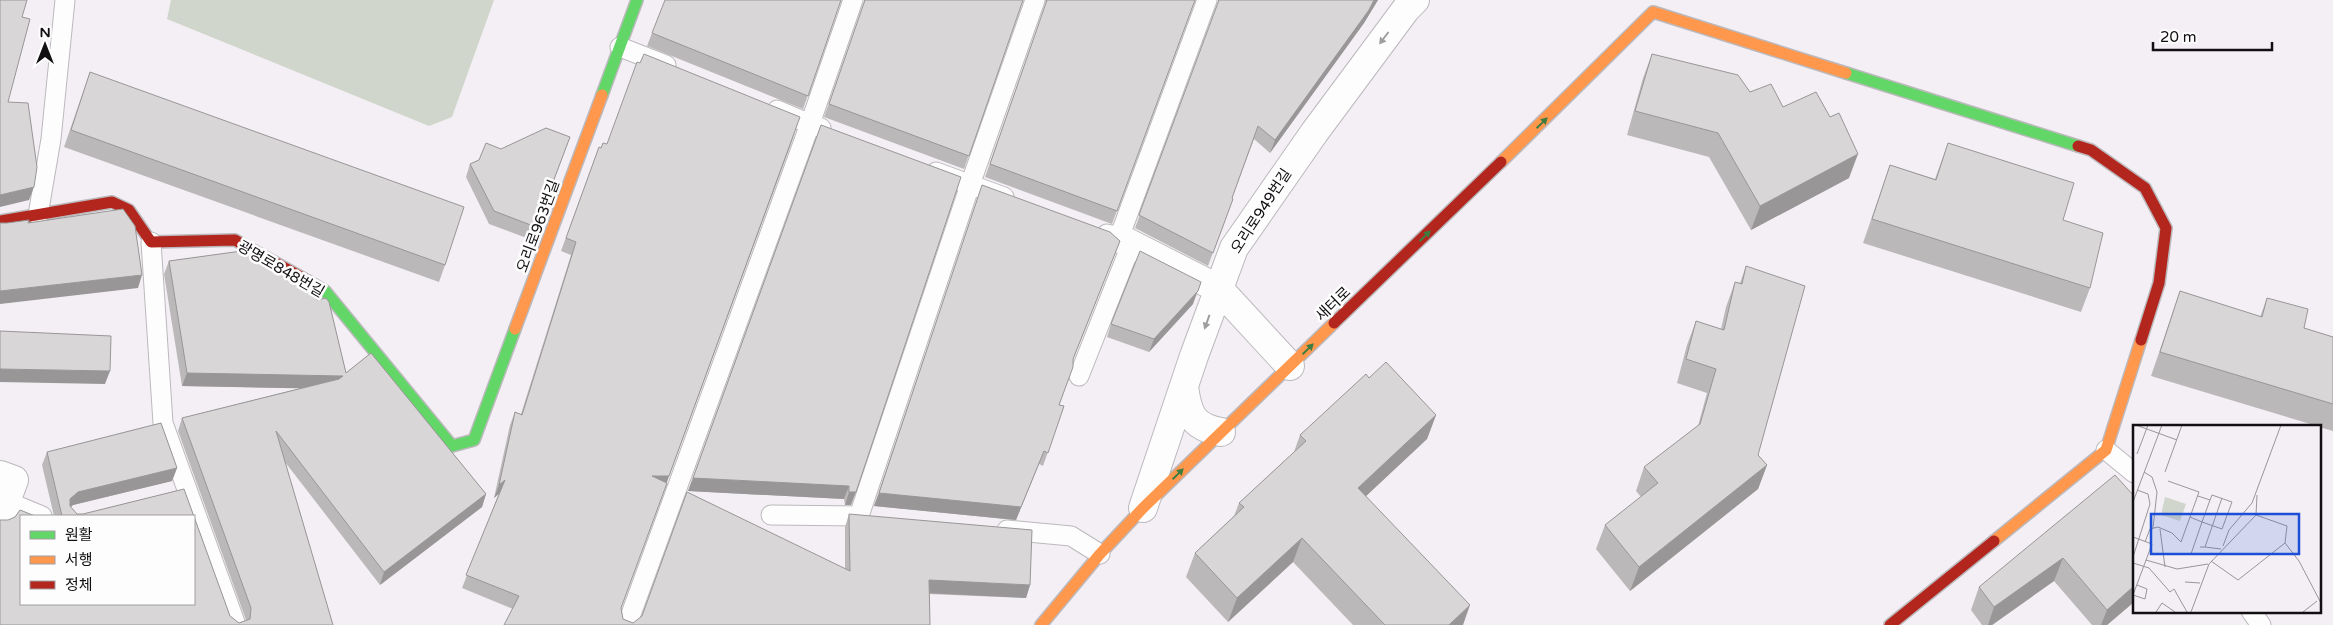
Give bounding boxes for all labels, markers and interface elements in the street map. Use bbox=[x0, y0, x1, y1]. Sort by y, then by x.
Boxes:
north arrow bbox=[20, 20, 70, 70]
scale bar bbox=[2153, 20, 2272, 52]
text: N bbox=[39, 24, 51, 41]
text: 20 m bbox=[2160, 28, 2197, 46]
one-way arrow bbox=[1379, 31, 1390, 44]
one-way arrow bbox=[1535, 117, 1547, 129]
street label: 오리로949번길 bbox=[1227, 165, 1295, 257]
street label: 오리로963번길 bbox=[513, 177, 563, 275]
one-way arrow bbox=[1418, 230, 1430, 242]
street label: 광명로848번길 bbox=[234, 237, 328, 301]
street label: 새터로 bbox=[1312, 283, 1354, 325]
one-way arrow bbox=[1203, 315, 1211, 330]
one-way arrow bbox=[1301, 343, 1313, 355]
inset map bbox=[2133, 425, 2320, 612]
one-way arrow bbox=[1172, 468, 1184, 480]
legend bbox=[20, 515, 195, 605]
text: 원활 bbox=[65, 526, 93, 544]
text: 서행 bbox=[65, 551, 93, 569]
text: 정체 bbox=[65, 576, 93, 594]

